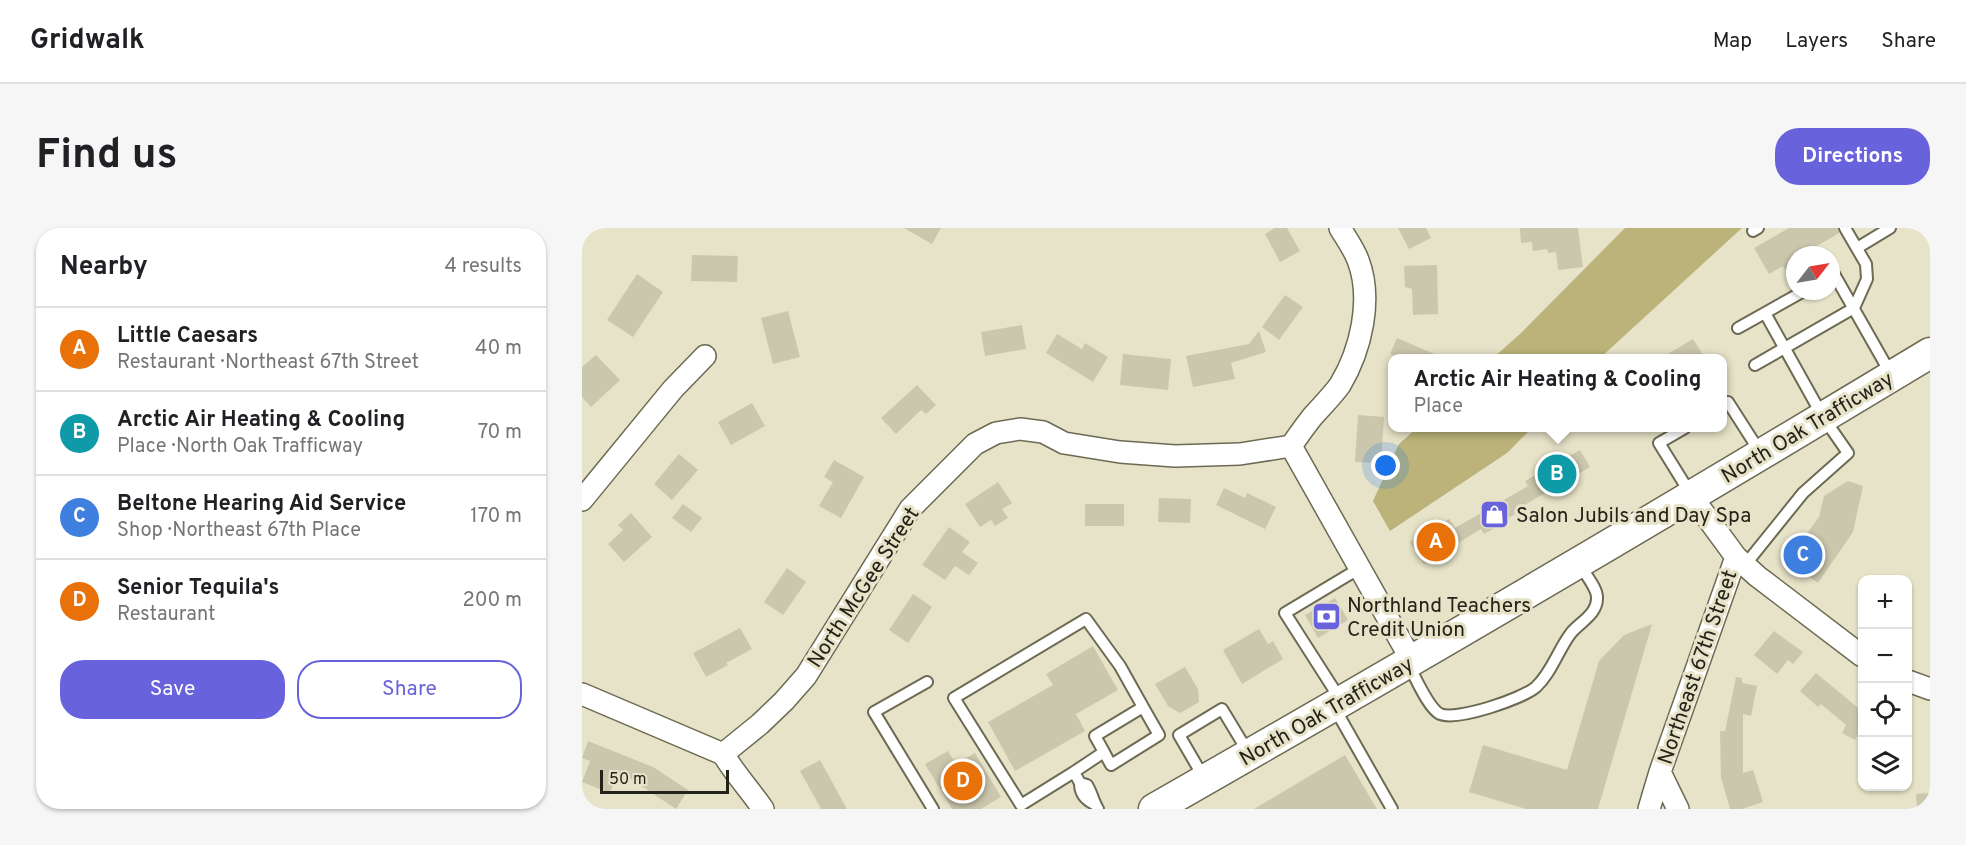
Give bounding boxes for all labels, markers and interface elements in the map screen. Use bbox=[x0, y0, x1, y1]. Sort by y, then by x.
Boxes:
text: Gridwalk bbox=[30, 23, 145, 59]
text: Map bbox=[1713, 28, 1752, 55]
text: Layers bbox=[1785, 28, 1848, 55]
text: Share bbox=[1881, 28, 1936, 55]
button: Directions bbox=[1775, 128, 1930, 185]
text: Find us bbox=[36, 130, 177, 183]
north arrow bbox=[1786, 246, 1840, 300]
text: Nearby bbox=[60, 251, 148, 284]
text: 4 results bbox=[445, 254, 522, 280]
text: Little Caesars bbox=[117, 323, 258, 350]
text: A bbox=[72, 336, 87, 362]
text: 40 m bbox=[475, 336, 522, 362]
text: Restaurant · Northeast 67th Street bbox=[117, 350, 419, 376]
popup bbox=[1388, 354, 1727, 432]
street label: North Oak Trafficway bbox=[1717, 366, 1899, 490]
text: Arctic Air Heating & Cooling bbox=[1413, 367, 1702, 394]
text: Place bbox=[1413, 394, 1463, 420]
text: Arctic Air Heating & Cooling bbox=[117, 407, 405, 434]
text: B bbox=[73, 420, 86, 446]
text: 70 m bbox=[478, 420, 522, 446]
text: Place · North Oak Trafficway bbox=[117, 434, 363, 460]
your location bbox=[1371, 451, 1400, 480]
pin: B bbox=[1538, 452, 1576, 496]
text: Beltone Hearing Aid Service bbox=[117, 491, 406, 518]
shop icon: Salon Jubils and Day Spa bbox=[1479, 499, 1511, 531]
street label: North McGee Street bbox=[802, 502, 926, 673]
place label: Salon Jubils and Day Spa bbox=[1516, 503, 1751, 530]
text: C bbox=[73, 504, 86, 530]
text: 170 m bbox=[470, 504, 522, 530]
text: Shop · Northeast 67th Place bbox=[117, 518, 361, 544]
pin: A bbox=[1416, 520, 1456, 564]
pin: C bbox=[1784, 532, 1822, 578]
street label: Northeast 67th Street bbox=[1652, 567, 1744, 768]
text: Senior Tequila's bbox=[117, 575, 279, 602]
map controls bbox=[1858, 575, 1912, 791]
button: + bbox=[1858, 575, 1912, 629]
text: D bbox=[72, 588, 87, 614]
text: 200 m bbox=[463, 588, 522, 614]
place label: Northland Teachers Credit Union bbox=[1347, 593, 1531, 644]
bank icon: Northland Teachers Credit Union bbox=[1310, 601, 1342, 633]
text: Restaurant bbox=[117, 602, 216, 628]
button: − bbox=[1858, 629, 1912, 683]
street label: North Oak Trafficway bbox=[1235, 651, 1419, 773]
button: Save bbox=[60, 660, 285, 719]
button: Share bbox=[297, 660, 522, 719]
button: locate bbox=[1858, 683, 1912, 737]
button: layers bbox=[1858, 737, 1912, 791]
pin: D bbox=[944, 758, 982, 804]
scale bar bbox=[600, 767, 729, 794]
text: 50 m bbox=[609, 770, 647, 790]

